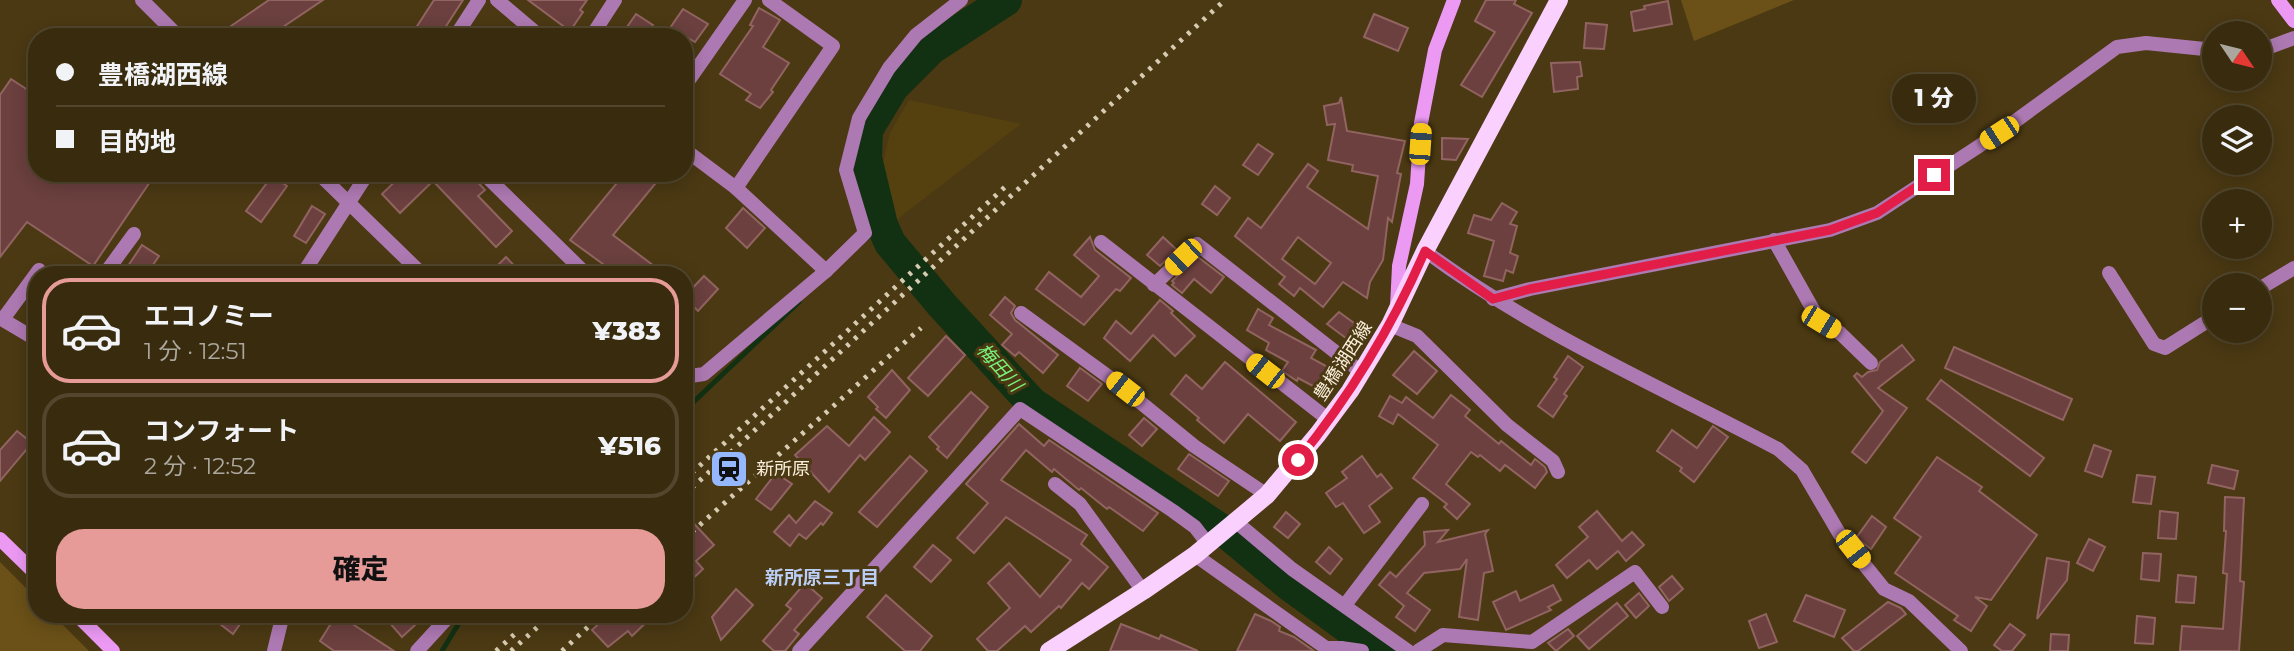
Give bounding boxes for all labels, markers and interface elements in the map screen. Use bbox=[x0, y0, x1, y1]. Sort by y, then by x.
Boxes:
north arrow bbox=[2202, 21, 2272, 91]
map controls bbox=[2202, 21, 2272, 343]
text: 豊橋湖西線 bbox=[98, 59, 228, 91]
callout: 1 分 bbox=[1892, 74, 1976, 122]
text: 1 分 bbox=[1914, 84, 1954, 112]
button: layers bbox=[2202, 105, 2272, 175]
car bbox=[1976, 113, 2023, 153]
car bbox=[1409, 122, 1432, 166]
text: 目的地 bbox=[98, 126, 176, 158]
route end bbox=[1918, 159, 1950, 191]
button: + bbox=[2202, 189, 2272, 259]
car bbox=[1161, 235, 1206, 279]
button: − bbox=[2202, 273, 2272, 343]
icon: car bbox=[60, 299, 123, 362]
text: エコノミー bbox=[144, 300, 274, 332]
car bbox=[1798, 302, 1845, 342]
text: ¥383 bbox=[592, 315, 661, 347]
street label: 豊橋湖西線 bbox=[1309, 317, 1377, 405]
text: 1 分 · 12:51 bbox=[144, 337, 247, 365]
water label: 梅田川 bbox=[972, 338, 1029, 398]
car bbox=[1242, 350, 1289, 392]
car bbox=[1102, 368, 1149, 410]
icon: car bbox=[60, 414, 123, 477]
text: コンフォート bbox=[144, 415, 299, 447]
text: ¥516 bbox=[598, 430, 661, 462]
route start bbox=[1282, 444, 1314, 476]
station icon: 新所原 bbox=[708, 448, 750, 490]
text: 2 分 · 12:52 bbox=[144, 452, 256, 480]
place label: 新所原 bbox=[756, 458, 810, 480]
car bbox=[1832, 526, 1875, 572]
button: 確定 bbox=[56, 529, 665, 609]
district label: 新所原三丁目 bbox=[765, 566, 879, 589]

